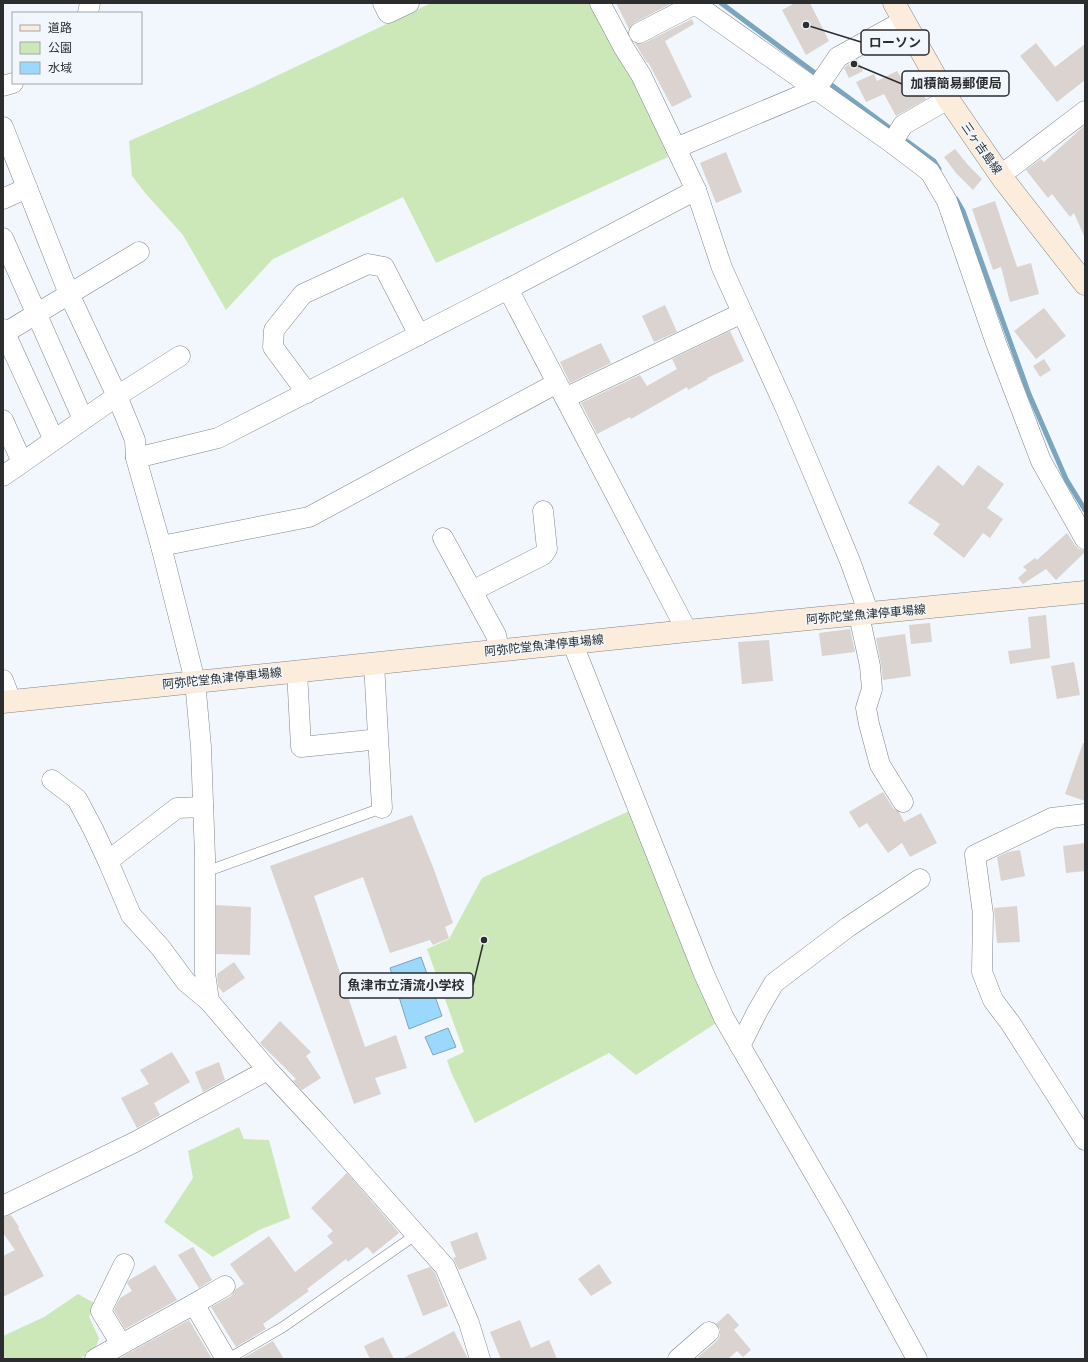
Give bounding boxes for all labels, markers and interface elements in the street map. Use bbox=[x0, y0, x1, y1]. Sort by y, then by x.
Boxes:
legend bbox=[12, 12, 142, 84]
text: 道路 bbox=[48, 20, 72, 35]
callout: ローソン bbox=[861, 30, 929, 55]
text: ローソン bbox=[869, 34, 921, 50]
text: 公園 bbox=[48, 40, 72, 55]
text: 水域 bbox=[48, 60, 72, 75]
callout: 加積簡易郵便局 bbox=[902, 71, 1009, 96]
text: 加積簡易郵便局 bbox=[910, 75, 1002, 91]
street label: 三ヶ吉島線 bbox=[959, 119, 1005, 177]
street label: 阿弥陀堂魚津停車場線 bbox=[806, 601, 926, 627]
street label: 阿弥陀堂魚津停車場線 bbox=[484, 631, 604, 659]
street label: 阿弥陀堂魚津停車場線 bbox=[162, 664, 282, 692]
callout: 魚津市立清流小学校 bbox=[340, 973, 473, 998]
text: 魚津市立清流小学校 bbox=[347, 977, 465, 993]

